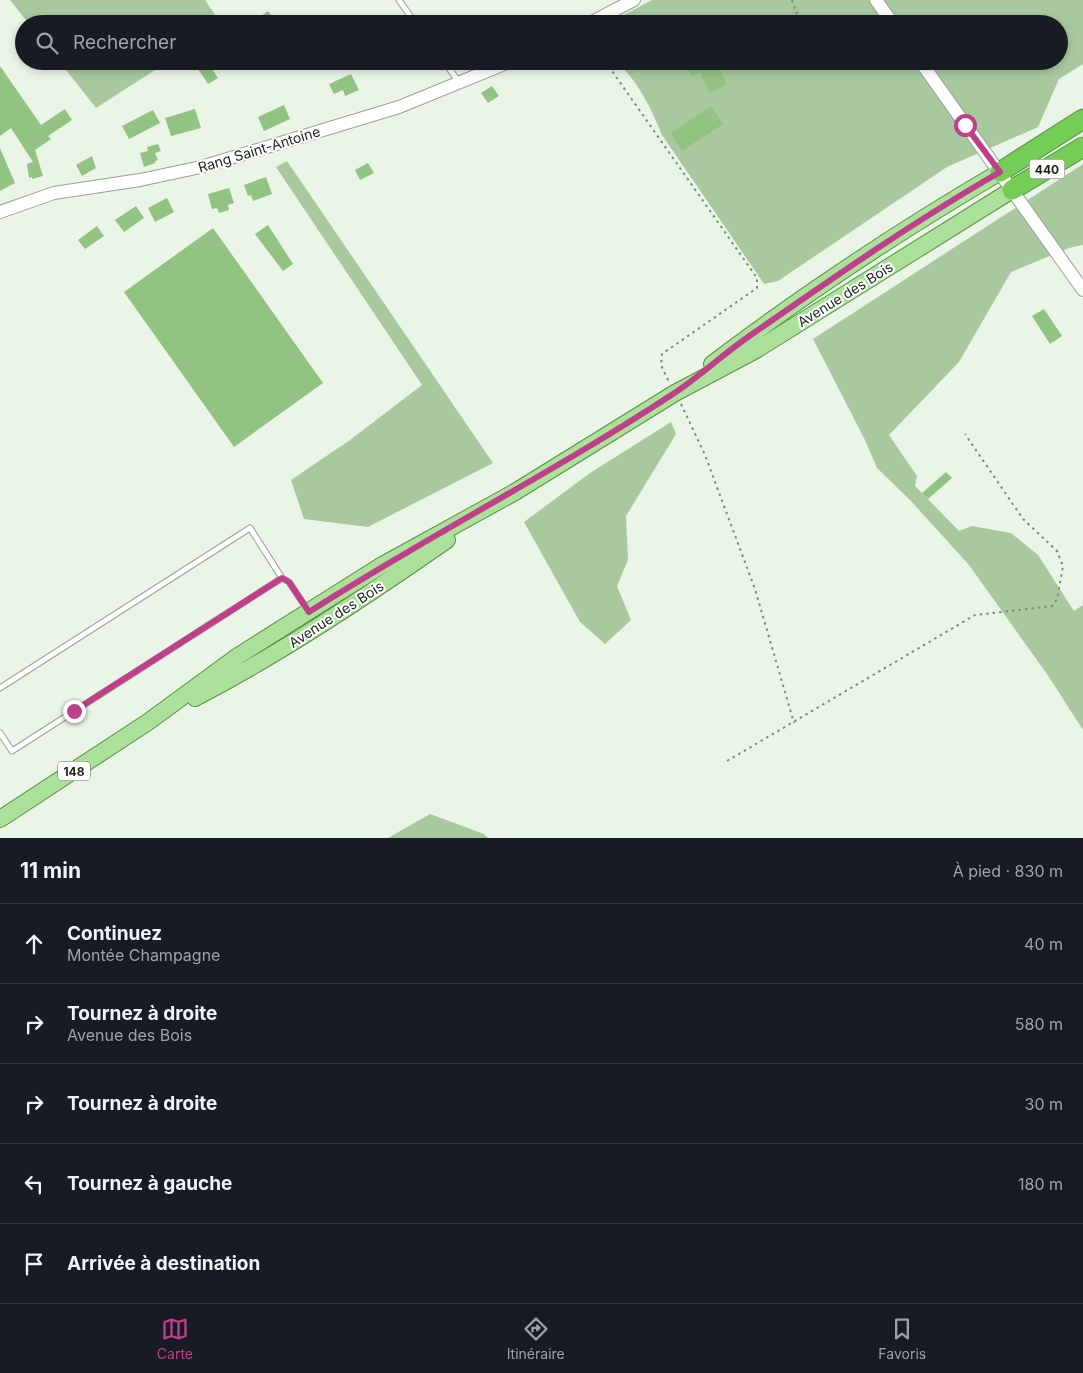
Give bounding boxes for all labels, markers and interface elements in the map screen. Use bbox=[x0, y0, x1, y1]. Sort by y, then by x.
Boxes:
search box bbox=[15, 15, 1068, 70]
icon: search bbox=[33, 29, 61, 57]
text: Rechercher bbox=[73, 31, 176, 54]
route start bbox=[954, 114, 977, 137]
street label: Rang Saint-Antoine bbox=[196, 122, 322, 176]
road number: 440 bbox=[1030, 160, 1064, 178]
street label: Avenue des Bois bbox=[794, 258, 896, 330]
street label: Avenue des Bois bbox=[285, 577, 387, 651]
route end bbox=[63, 700, 86, 723]
road number: 148 bbox=[58, 761, 90, 780]
text: 11 min bbox=[20, 858, 81, 883]
text: À pied · 830 m bbox=[953, 861, 1063, 881]
text: Continuez bbox=[67, 922, 162, 945]
icon: ahead bbox=[20, 930, 48, 958]
text: 40 m bbox=[1024, 934, 1063, 954]
text: Montée Champagne bbox=[67, 945, 220, 965]
text: Tournez à droite bbox=[67, 1002, 217, 1025]
icon: right bbox=[20, 1010, 48, 1038]
text: 580 m bbox=[1015, 1014, 1063, 1034]
text: Avenue des Bois bbox=[67, 1025, 192, 1045]
icon: right bbox=[20, 1090, 48, 1118]
text: Tournez à droite bbox=[67, 1092, 217, 1115]
text: 30 m bbox=[1025, 1094, 1063, 1114]
icon: left bbox=[20, 1170, 48, 1198]
text: Tournez à gauche bbox=[67, 1172, 232, 1195]
text: 180 m bbox=[1018, 1174, 1063, 1194]
icon: arrive bbox=[20, 1250, 48, 1278]
text: Arrivée à destination bbox=[67, 1252, 260, 1275]
tab: Carte bbox=[157, 1315, 193, 1362]
tab: Itinéraire bbox=[507, 1315, 565, 1362]
tab: Favoris bbox=[878, 1315, 926, 1362]

